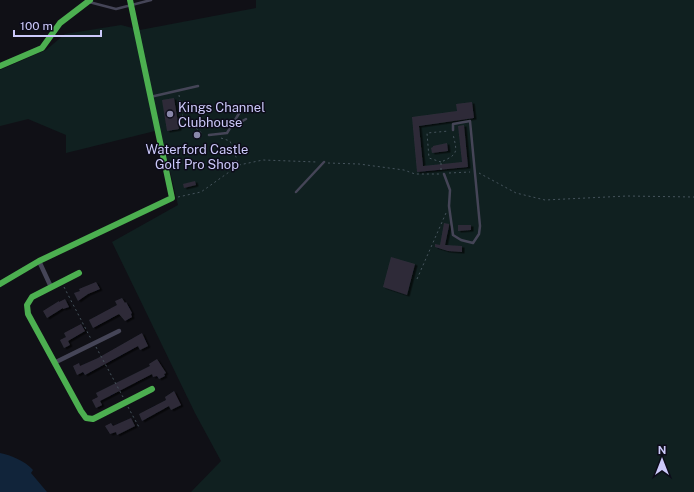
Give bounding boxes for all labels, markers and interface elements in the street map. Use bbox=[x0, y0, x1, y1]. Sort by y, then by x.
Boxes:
scale bar bbox=[14, 12, 101, 38]
text: 100 m bbox=[20, 19, 53, 33]
place label: Kings Channel Clubhouse bbox=[178, 100, 265, 130]
marker: Kings Channel Clubhouse bbox=[165, 109, 175, 119]
marker: Waterford Castle Golf Pro Shop bbox=[192, 130, 202, 140]
place label: Waterford Castle Golf Pro Shop bbox=[146, 142, 248, 172]
north arrow bbox=[642, 440, 682, 480]
text: N bbox=[658, 444, 666, 456]

